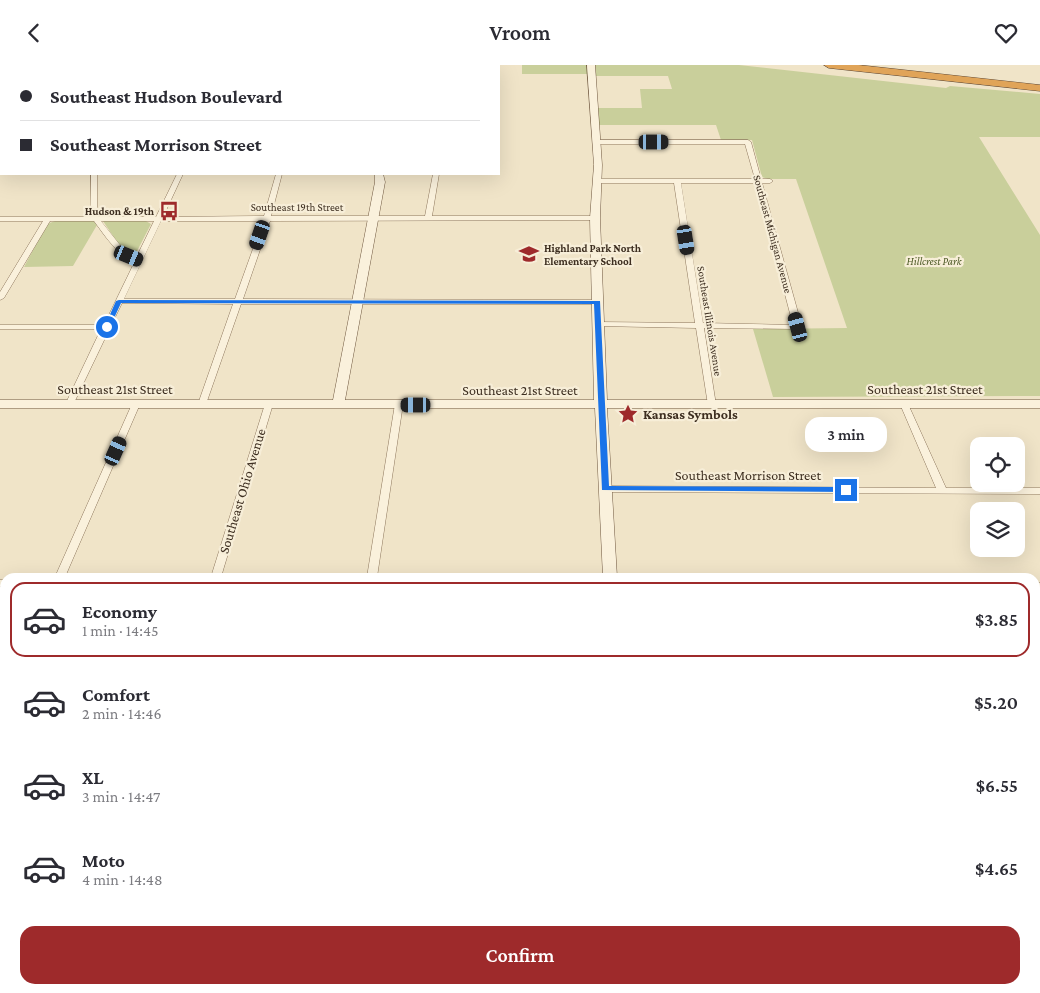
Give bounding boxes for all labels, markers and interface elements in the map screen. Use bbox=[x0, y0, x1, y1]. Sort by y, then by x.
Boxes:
icon: back bbox=[20, 19, 48, 47]
icon: heart bbox=[992, 19, 1020, 47]
text: Vroom bbox=[489, 20, 551, 45]
text: Southeast Hudson Boulevard bbox=[50, 86, 283, 107]
text: Southeast Morrison Street bbox=[50, 134, 262, 155]
car bbox=[639, 135, 669, 150]
street label: Southeast Michigan Avenue bbox=[750, 174, 795, 295]
bus stop icon: Hudson & 19th bbox=[158, 200, 180, 222]
street label: Southeast 19th Street bbox=[251, 201, 344, 213]
place label: Hudson & 19th bbox=[85, 205, 155, 217]
car bbox=[248, 218, 271, 252]
car bbox=[676, 224, 695, 256]
place label: Highland Park North Elementary School bbox=[544, 242, 642, 267]
car bbox=[112, 243, 145, 269]
school or university icon: Highland Park North Elementary School bbox=[518, 243, 540, 265]
park label: Hillcrest Park bbox=[907, 255, 963, 267]
street label: Southeast Illinois Avenue bbox=[695, 265, 725, 377]
car bbox=[786, 311, 809, 343]
route start bbox=[96, 316, 118, 338]
street label: Southeast 21st Street bbox=[57, 381, 173, 397]
street label: Southeast 21st Street bbox=[867, 381, 983, 397]
street label: Southeast 21st Street bbox=[462, 382, 578, 398]
car bbox=[401, 398, 431, 413]
place icon: Kansas Symbols bbox=[617, 403, 639, 425]
place label: Kansas Symbols bbox=[643, 406, 738, 422]
callout: 3 min bbox=[805, 417, 887, 453]
text: 3 min bbox=[827, 426, 865, 443]
street label: Southeast Ohio Avenue bbox=[215, 427, 269, 555]
car bbox=[103, 434, 128, 468]
map controls bbox=[970, 437, 1025, 557]
button: locate bbox=[970, 437, 1025, 492]
street label: Southeast Morrison Street bbox=[675, 467, 821, 483]
route end bbox=[835, 479, 857, 501]
button: layers bbox=[970, 502, 1025, 557]
icon: car bbox=[22, 597, 67, 642]
text: Economy bbox=[82, 601, 157, 622]
text: $3.85 bbox=[975, 609, 1018, 630]
text: 1 min · 14:45 bbox=[82, 622, 159, 639]
icon: car bbox=[22, 680, 67, 725]
text: Comfort bbox=[82, 684, 150, 705]
text: $5.20 bbox=[974, 692, 1018, 713]
text: 2 min · 14:46 bbox=[82, 705, 162, 722]
icon: car bbox=[22, 763, 67, 808]
text: XL bbox=[82, 767, 104, 788]
text: $6.55 bbox=[976, 775, 1018, 796]
text: 3 min · 14:47 bbox=[82, 788, 160, 805]
icon: car bbox=[22, 846, 67, 891]
text: Moto bbox=[82, 850, 125, 871]
text: $4.65 bbox=[975, 858, 1018, 879]
text: 4 min · 14:48 bbox=[82, 871, 163, 888]
button: Confirm bbox=[20, 926, 1020, 984]

